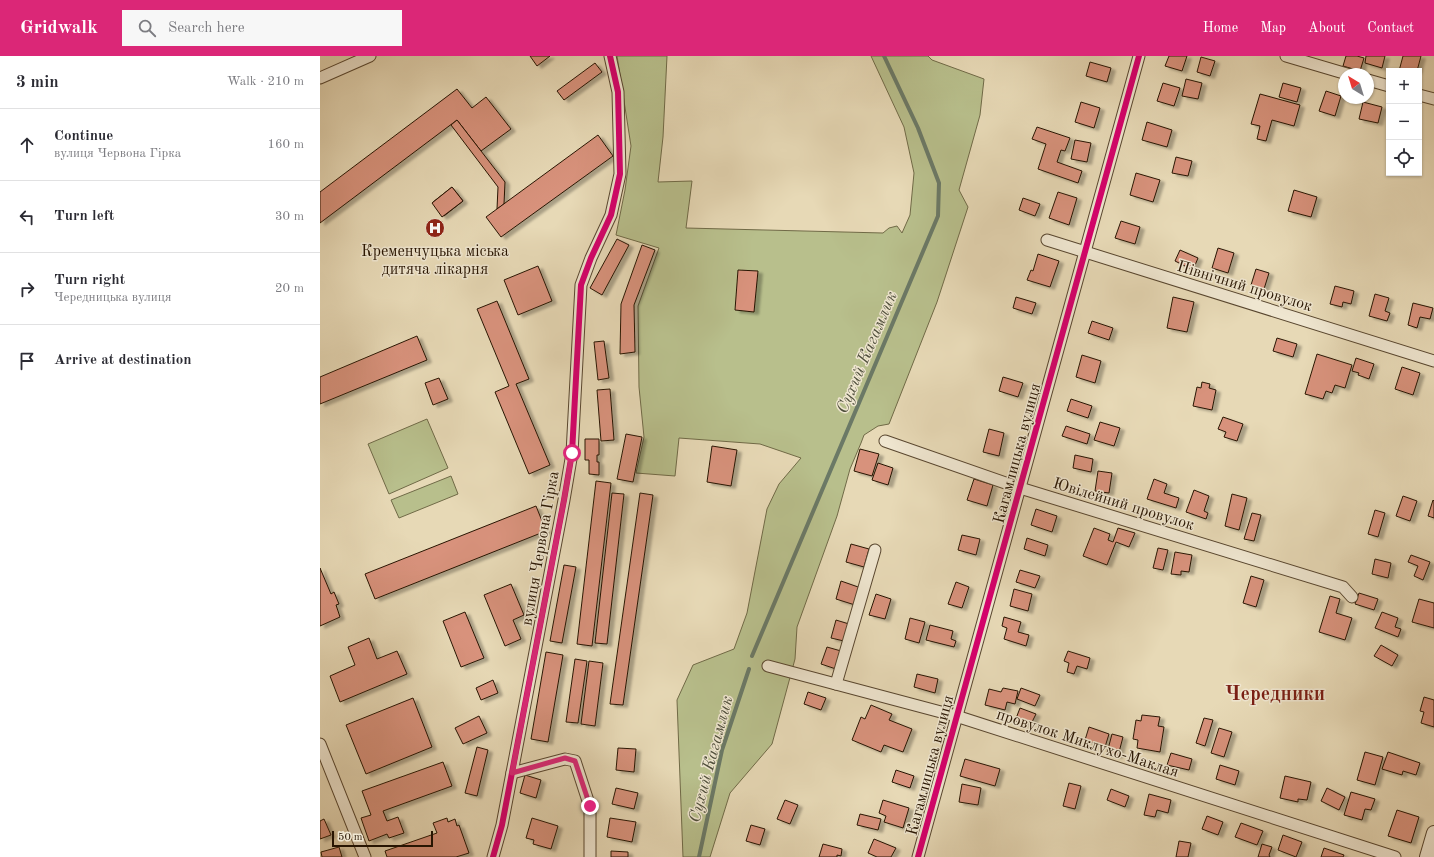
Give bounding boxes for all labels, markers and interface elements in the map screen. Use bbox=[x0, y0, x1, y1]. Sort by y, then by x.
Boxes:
search box bbox=[122, 10, 402, 46]
icon: search bbox=[136, 17, 158, 39]
text: Gridwalk bbox=[20, 19, 98, 38]
text: Search here bbox=[168, 21, 245, 36]
text: Home bbox=[1203, 21, 1238, 35]
text: Map bbox=[1260, 21, 1286, 35]
text: About bbox=[1308, 21, 1345, 35]
text: Contact bbox=[1367, 21, 1414, 35]
north arrow bbox=[1338, 68, 1374, 104]
map controls bbox=[1386, 68, 1422, 176]
button: + bbox=[1386, 68, 1422, 104]
text: 3 min bbox=[16, 74, 59, 91]
text: Walk · 210 m bbox=[227, 75, 304, 88]
button: − bbox=[1386, 104, 1422, 140]
text: Continue bbox=[54, 129, 113, 144]
icon: ahead bbox=[16, 134, 38, 156]
text: 160 m bbox=[267, 138, 304, 151]
button: locate bbox=[1386, 140, 1422, 176]
text: вулиця Червона Гірка bbox=[54, 147, 181, 160]
icon: left bbox=[16, 206, 38, 228]
text: Turn left bbox=[54, 209, 114, 224]
text: 30 m bbox=[275, 210, 304, 223]
hospital icon: Кременчуцька міська дитяча лікарня bbox=[424, 217, 446, 239]
place label: Кременчуцька міська дитяча лікарня bbox=[361, 244, 509, 278]
street label: Північний провулок bbox=[1175, 259, 1314, 315]
text: Turn right bbox=[54, 273, 125, 288]
icon: right bbox=[16, 278, 38, 300]
text: 20 m bbox=[275, 282, 304, 295]
water label: Сухий Кагамлик bbox=[834, 289, 901, 416]
text: Чередницька вулиця bbox=[54, 291, 172, 304]
icon: arrive bbox=[16, 350, 38, 372]
text: Arrive at destination bbox=[54, 353, 192, 368]
street label: Кагамлицька вулиця bbox=[991, 382, 1044, 525]
route start bbox=[563, 444, 581, 462]
street label: вулиця Червона Гірка bbox=[519, 470, 562, 627]
street label: Ювілейний провулок bbox=[1051, 476, 1196, 534]
district label: Чередники bbox=[1225, 685, 1325, 705]
water label: Сухий Кагамлик bbox=[686, 694, 737, 825]
street label: Кагамлицька вулиця bbox=[904, 694, 957, 837]
street label: провулок Миклухо-Маклая bbox=[994, 707, 1181, 781]
route end bbox=[581, 797, 599, 815]
scale bar bbox=[332, 829, 433, 848]
text: 50 m bbox=[338, 832, 363, 843]

